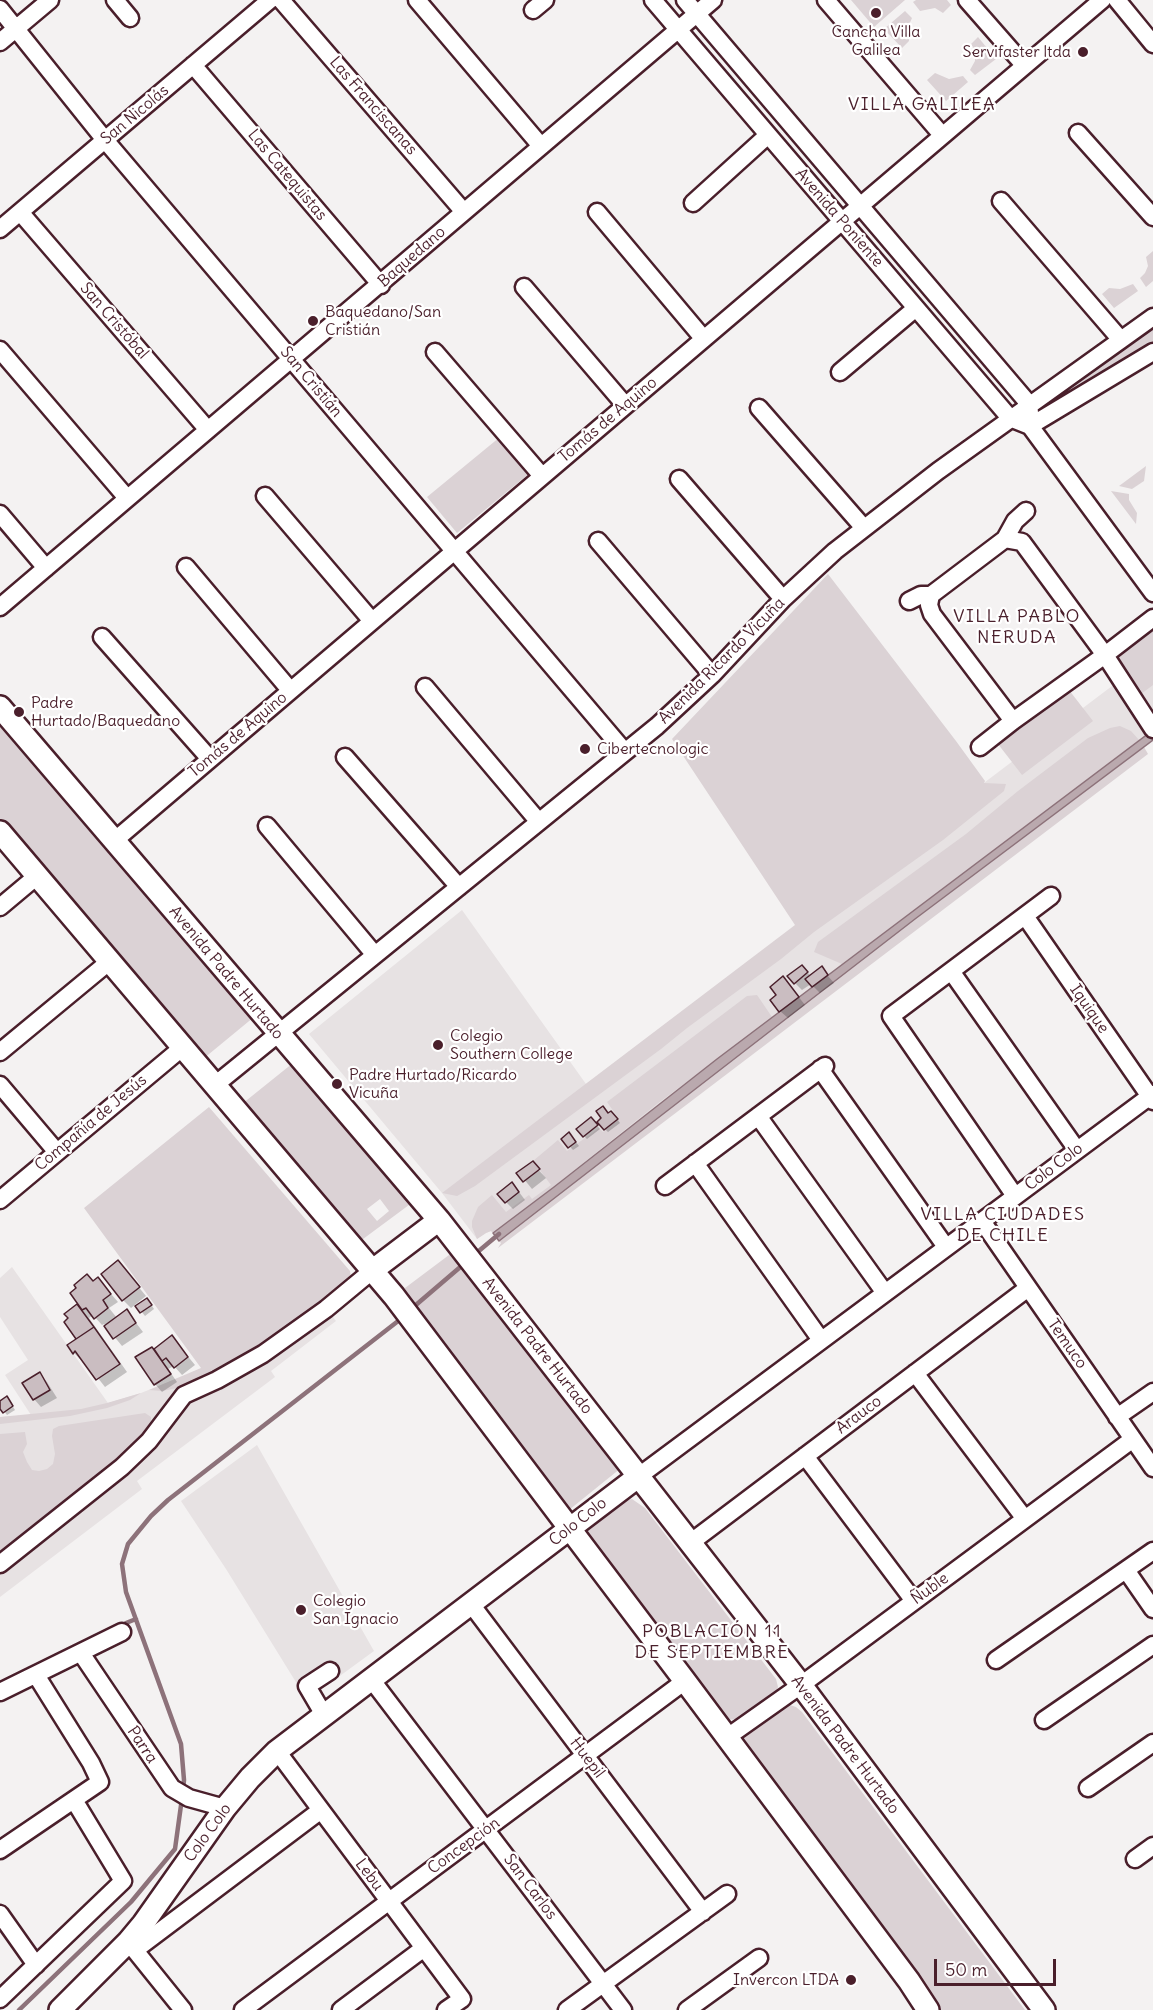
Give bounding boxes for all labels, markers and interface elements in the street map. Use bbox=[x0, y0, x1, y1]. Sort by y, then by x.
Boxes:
marker: Cancha Villa Galilea bbox=[869, 6, 883, 20]
place label: Cancha Villa Galilea bbox=[831, 22, 921, 60]
place label: Servifaster ltda bbox=[962, 42, 1071, 62]
marker: Servifaster ltda bbox=[1076, 45, 1090, 59]
street label: Las Franciscanas bbox=[325, 53, 421, 159]
street label: San Nicolás bbox=[97, 81, 173, 149]
district label: VILLA GALILEA bbox=[848, 94, 996, 116]
street label: Las Catequistas bbox=[243, 126, 331, 224]
street label: Avenida Poniente bbox=[791, 165, 887, 271]
street label: Baquedano bbox=[374, 222, 450, 292]
street label: San Cristóbal bbox=[76, 279, 152, 363]
place label: Baquedano/San Cristián bbox=[325, 302, 441, 340]
marker: Baquedano/San Cristián bbox=[306, 314, 320, 328]
street label: San Cristián bbox=[276, 343, 346, 421]
street label: Tomás de Aquino bbox=[555, 373, 661, 467]
street label: Avenida Ricardo Vicuña bbox=[655, 594, 789, 728]
district label: VILLA PABLO NERUDA bbox=[953, 606, 1081, 648]
street label: Tomás de Aquino bbox=[185, 688, 291, 782]
place label: Padre Hurtado/Baquedano bbox=[31, 693, 180, 731]
marker: Padre Hurtado/Baquedano bbox=[12, 705, 26, 719]
place label: Cibertecnologic bbox=[597, 739, 709, 759]
marker: Cibertecnologic bbox=[578, 742, 592, 756]
street label: Avenida Padre Hurtado bbox=[165, 902, 287, 1044]
street label: Iquique bbox=[1065, 981, 1113, 1037]
place label: Colegio Southern College bbox=[450, 1026, 573, 1064]
marker: Colegio Southern College bbox=[431, 1038, 445, 1052]
place label: Padre Hurtado/Ricardo Vicuña bbox=[349, 1065, 517, 1103]
street label: Compañía de Jesús bbox=[31, 1071, 151, 1175]
marker: Padre Hurtado/Ricardo Vicuña bbox=[330, 1077, 344, 1091]
street label: Colo Colo bbox=[1021, 1139, 1087, 1195]
district label: VILLA CIUDADES DE CHILE bbox=[920, 1204, 1086, 1246]
street label: Avenida Padre Hurtado bbox=[478, 1274, 596, 1418]
street label: Temuco bbox=[1043, 1316, 1091, 1372]
street label: Arauco bbox=[832, 1392, 886, 1438]
street label: Colo Colo bbox=[545, 1494, 611, 1550]
street label: Ñuble bbox=[908, 1569, 952, 1609]
place label: Colegio San Ignacio bbox=[313, 1591, 399, 1629]
marker: Colegio San Ignacio bbox=[294, 1603, 308, 1617]
district label: POBLACIÓN 11 DE SEPTIEMBRE bbox=[635, 1621, 789, 1664]
street label: Avenida Padre Hurtado bbox=[787, 1672, 903, 1818]
street label: Parra bbox=[123, 1723, 161, 1767]
street label: Huepil bbox=[566, 1734, 608, 1782]
street label: Colo Colo bbox=[180, 1800, 236, 1866]
street label: Concepción bbox=[424, 1813, 504, 1879]
street label: San Carlos bbox=[499, 1850, 561, 1924]
street label: Lebu bbox=[351, 1855, 387, 1895]
scale bar bbox=[937, 1947, 1058, 1985]
text: 50 m bbox=[945, 1958, 987, 1981]
place label: Invercon LTDA bbox=[733, 1970, 839, 1990]
marker: Invercon LTDA bbox=[844, 1973, 858, 1987]

